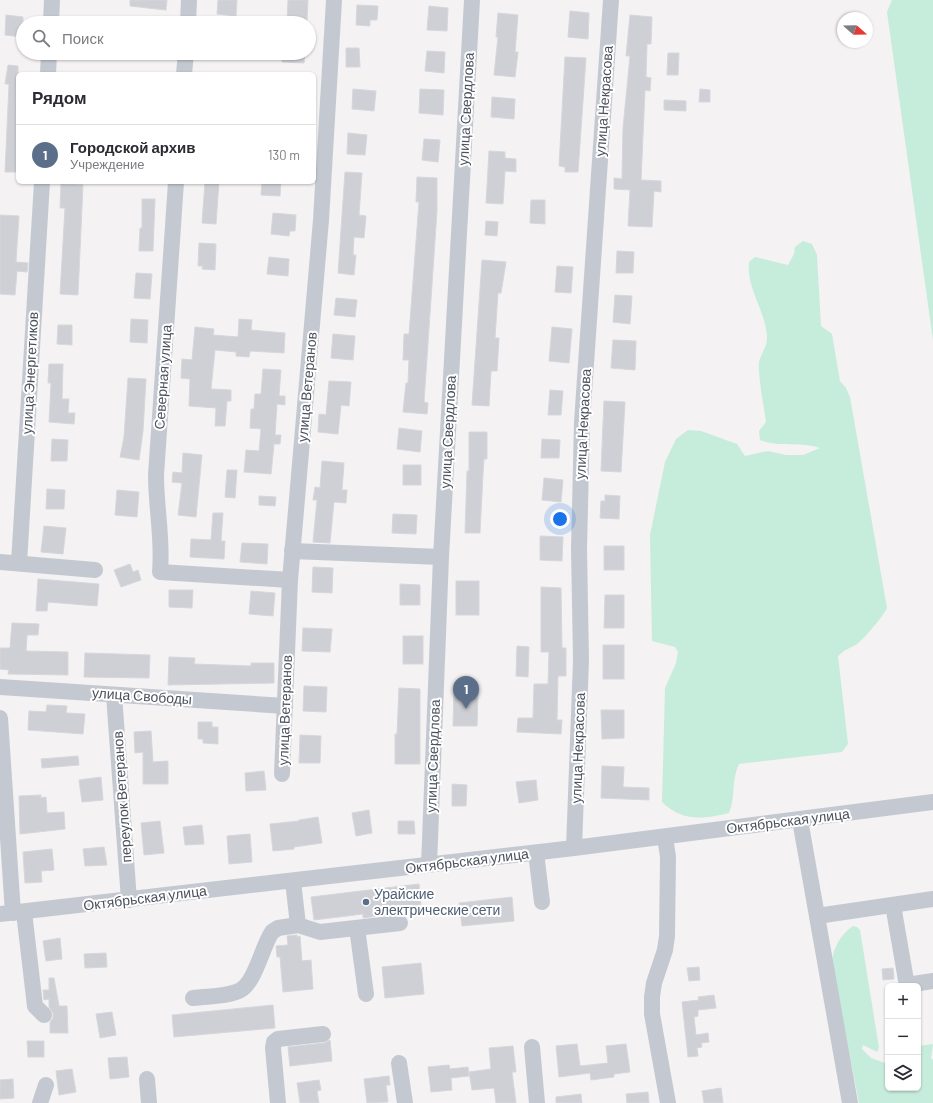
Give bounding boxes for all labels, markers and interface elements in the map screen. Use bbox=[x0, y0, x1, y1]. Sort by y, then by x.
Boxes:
north arrow bbox=[837, 12, 873, 48]
search box bbox=[16, 16, 316, 60]
icon: search bbox=[30, 27, 52, 49]
text: Поиск bbox=[62, 29, 104, 47]
street label: улица Некрасова bbox=[591, 45, 616, 157]
street label: улица Свердлова bbox=[454, 52, 477, 166]
text: Рядом bbox=[32, 87, 87, 107]
text: Городской архив bbox=[70, 138, 196, 156]
text: 1 bbox=[43, 147, 47, 163]
text: 130 m bbox=[268, 147, 300, 163]
text: Учреждение bbox=[70, 156, 145, 172]
street label: улица Энергетиков bbox=[18, 311, 41, 435]
street label: Северная улица bbox=[150, 324, 175, 430]
street label: улица Ветеранов bbox=[293, 331, 320, 443]
street label: улица Некрасова bbox=[571, 368, 594, 480]
street label: улица Свердлова bbox=[436, 375, 459, 489]
your location bbox=[550, 509, 570, 529]
street label: улица Ветеранов bbox=[274, 654, 295, 766]
pin: 1 bbox=[453, 676, 479, 709]
street label: улица Свободы bbox=[91, 684, 193, 707]
street label: улица Некрасова bbox=[567, 692, 588, 804]
street label: улица Свердлова bbox=[422, 699, 443, 813]
street label: переулок Ветеранов bbox=[108, 731, 135, 863]
street label: Октябрьская улица bbox=[725, 804, 851, 837]
street label: Октябрьская улица bbox=[404, 844, 530, 877]
street label: Октябрьская улица bbox=[82, 881, 208, 914]
place label: Урайские электрические сети bbox=[374, 885, 500, 918]
marker: Урайские электрические сети bbox=[361, 897, 371, 907]
map controls bbox=[885, 983, 921, 1091]
button: + bbox=[885, 983, 921, 1019]
button: − bbox=[885, 1019, 921, 1055]
button: layers bbox=[885, 1055, 921, 1091]

